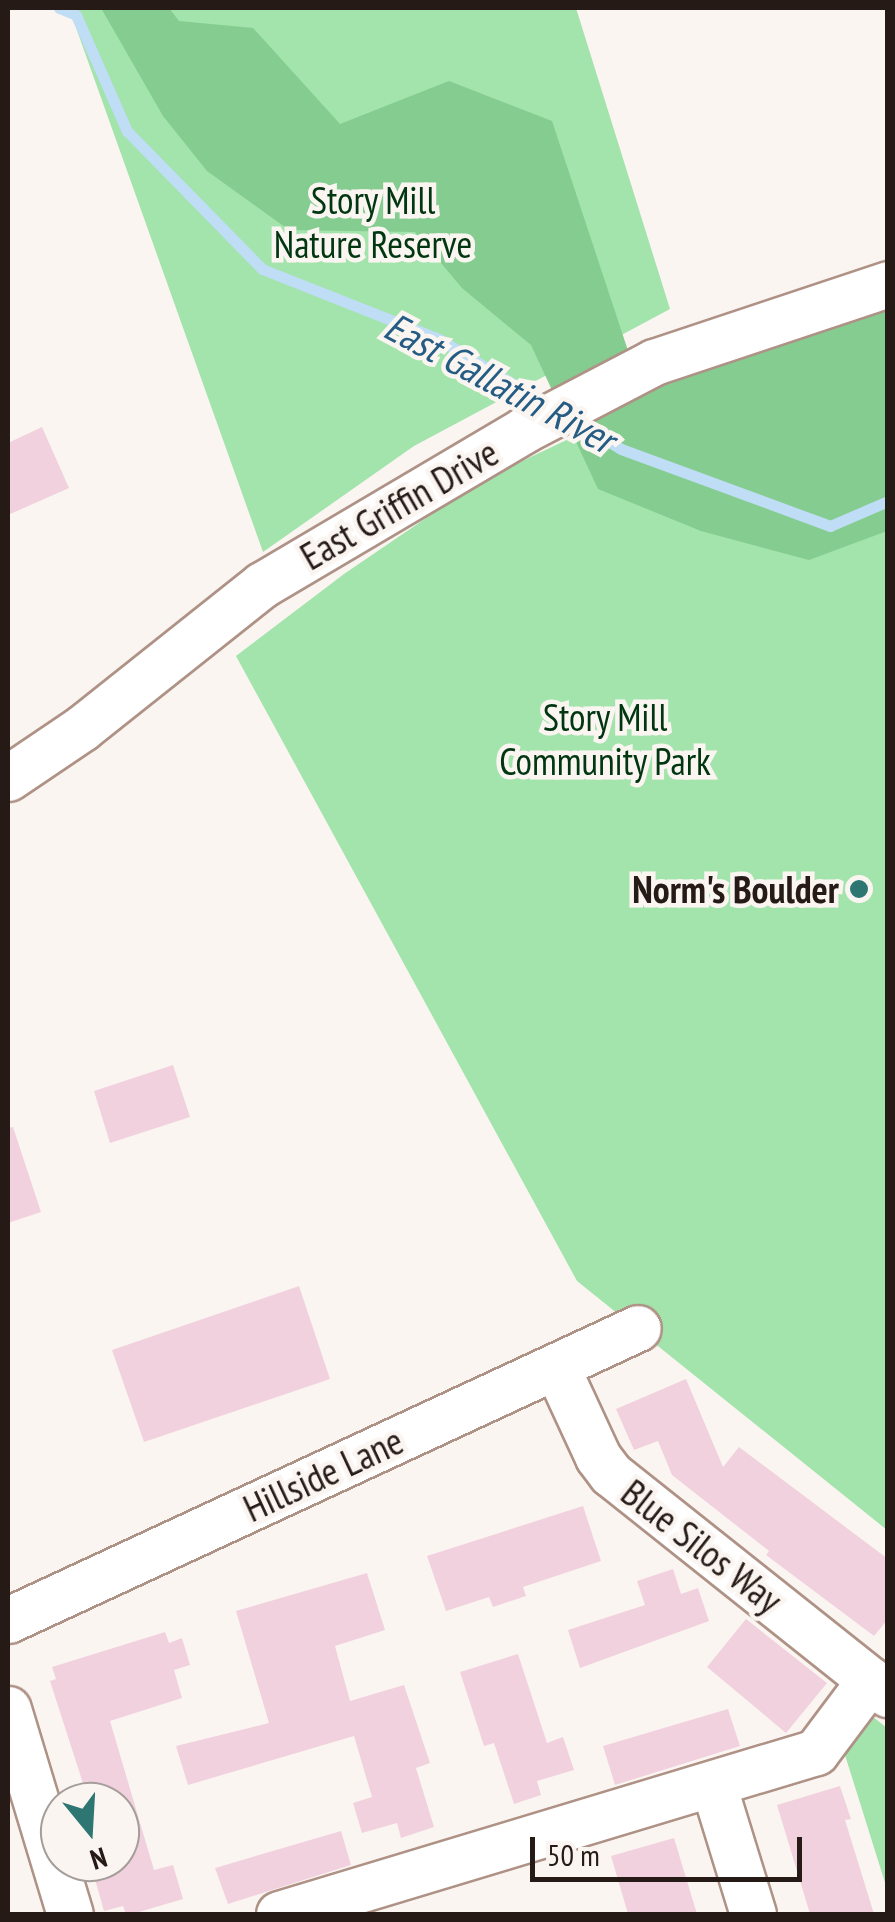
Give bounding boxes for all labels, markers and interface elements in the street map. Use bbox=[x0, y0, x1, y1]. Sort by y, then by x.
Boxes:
park label: Story Mill Nature Reserve bbox=[274, 177, 472, 266]
water label: East Gallatin River bbox=[377, 301, 623, 463]
street label: East Griffin Drive bbox=[292, 429, 506, 579]
park label: Story Mill Community Park bbox=[499, 694, 711, 784]
place label: Norm's Boulder bbox=[632, 866, 839, 912]
marker: Norm's Boulder bbox=[848, 878, 870, 900]
street label: Hillside Lane bbox=[236, 1417, 410, 1531]
street label: Blue Silos Way bbox=[613, 1469, 791, 1623]
north arrow bbox=[40, 1782, 140, 1882]
scale bar bbox=[535, 1817, 808, 1879]
text: 50 m bbox=[547, 1835, 600, 1874]
text: N bbox=[86, 1839, 112, 1879]

